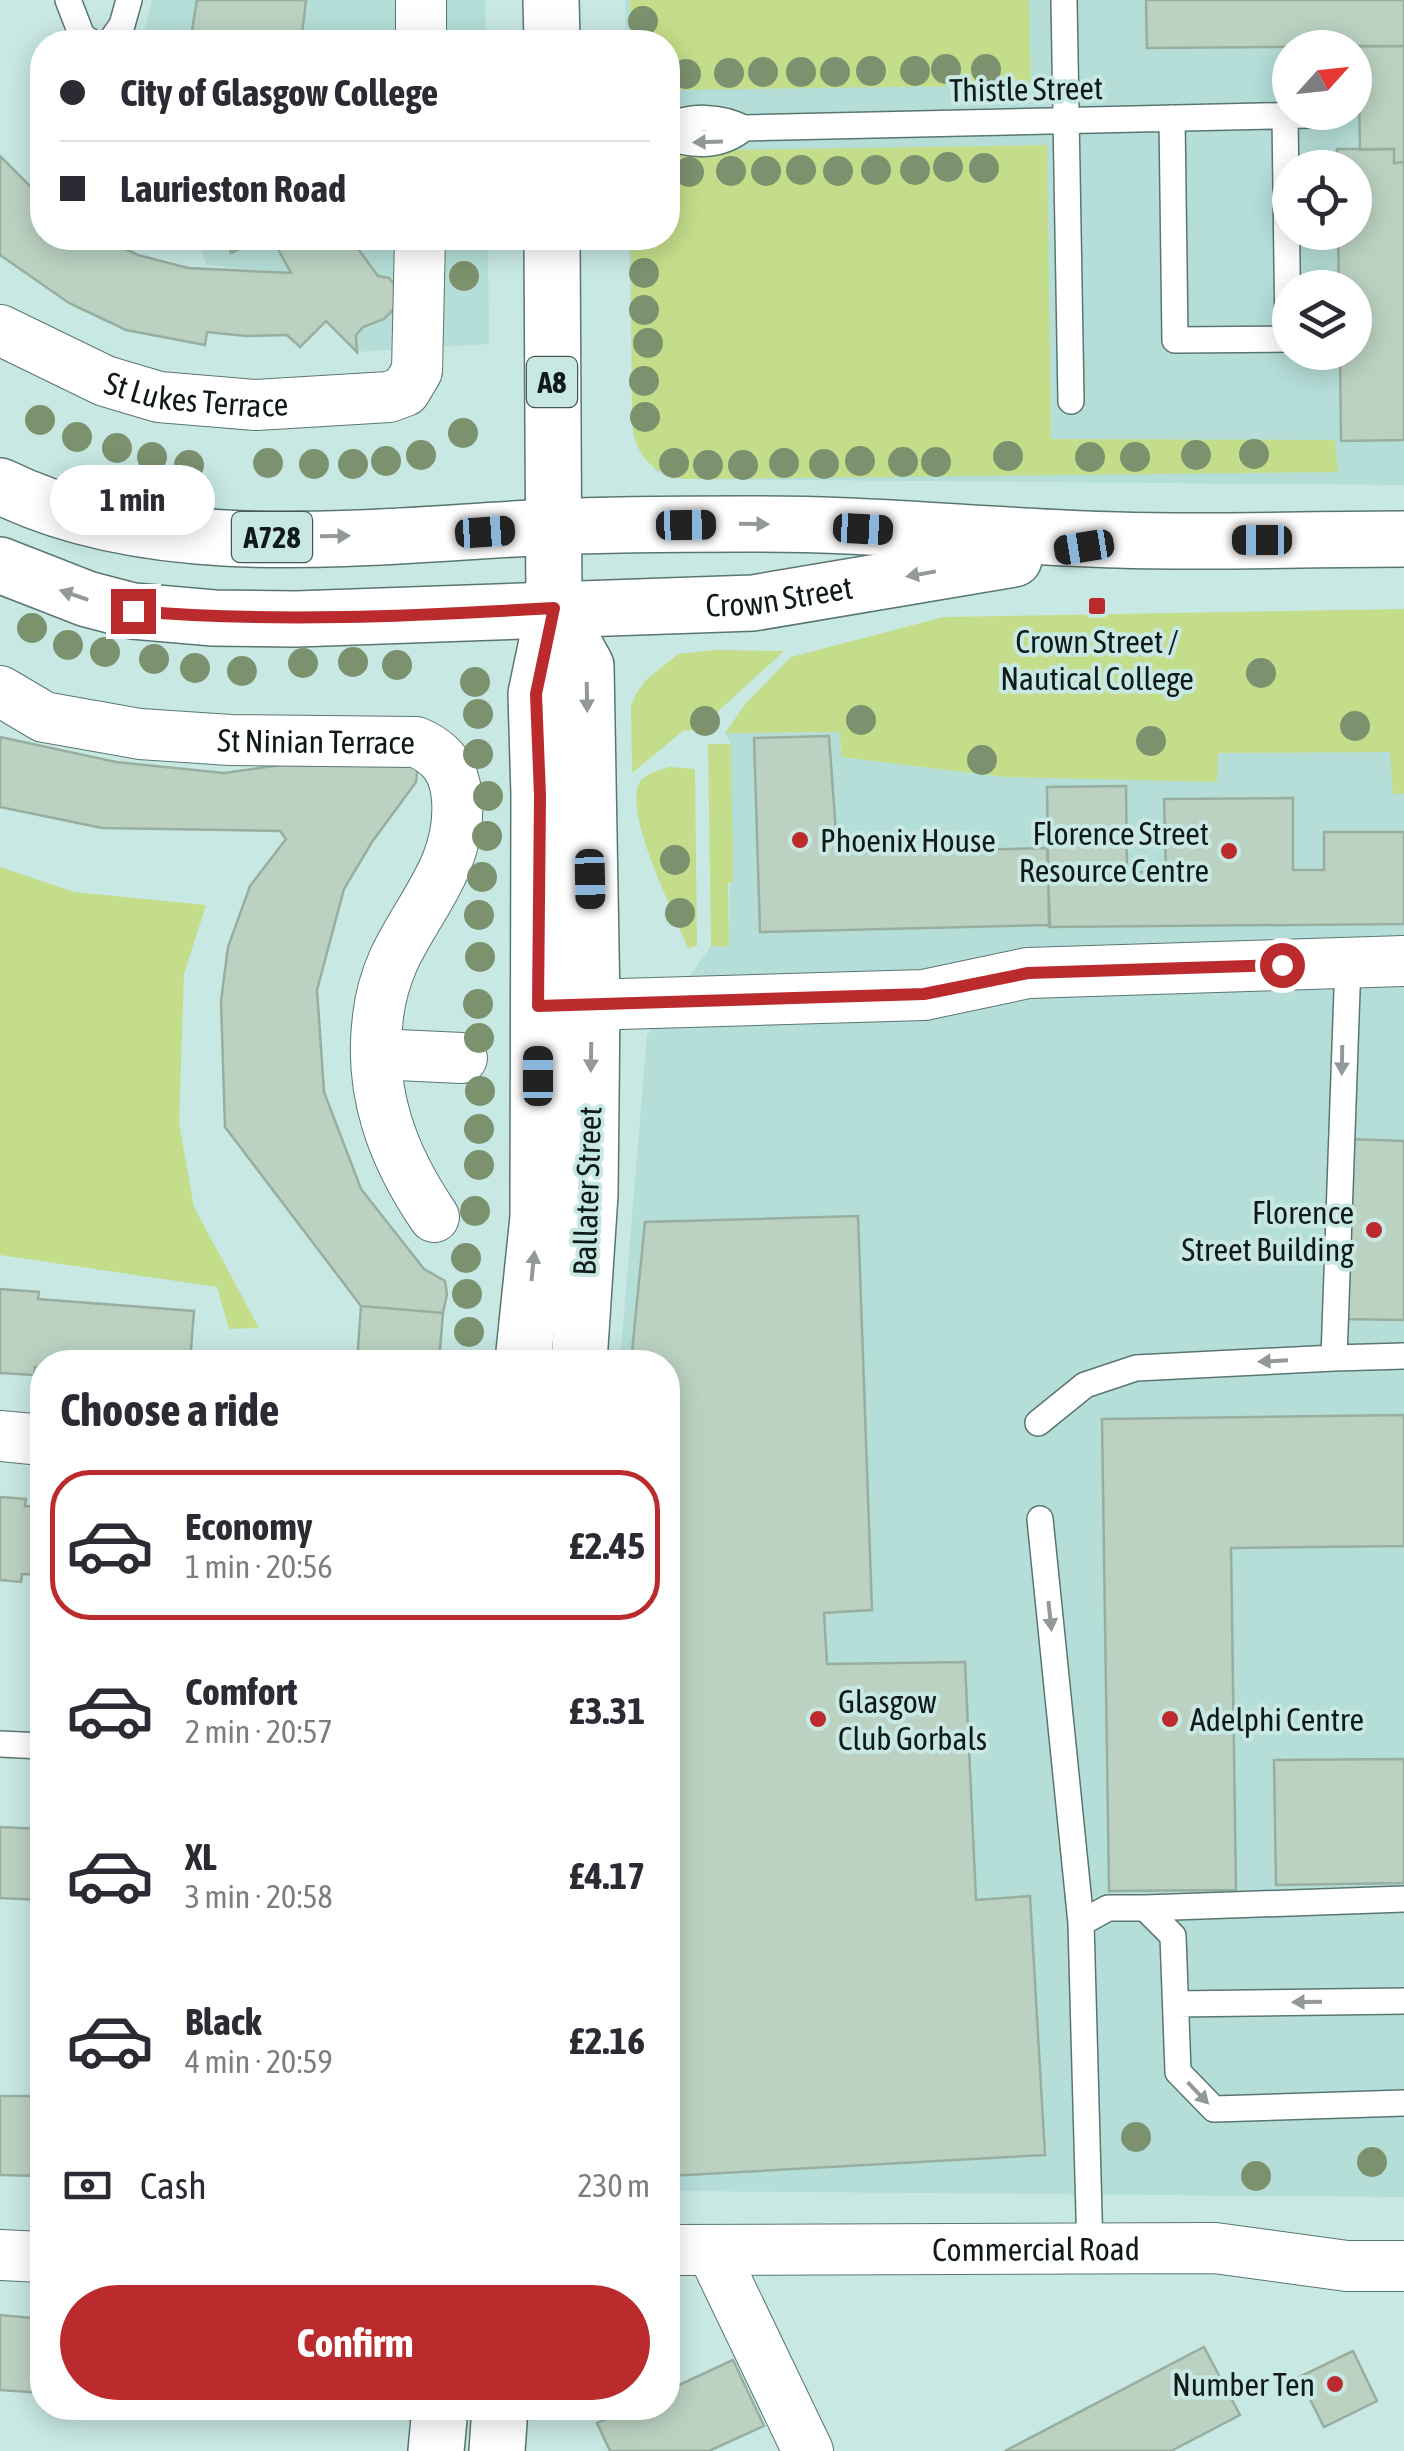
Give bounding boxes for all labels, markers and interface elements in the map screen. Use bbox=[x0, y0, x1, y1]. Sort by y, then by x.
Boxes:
north arrow bbox=[1272, 30, 1372, 130]
map controls bbox=[1272, 30, 1372, 370]
street label: Thistle Street bbox=[949, 69, 1103, 109]
text: City of Glasgow College bbox=[120, 71, 438, 114]
one-way arrow bbox=[691, 135, 723, 151]
button: locate bbox=[1272, 150, 1372, 250]
text: Laurieston Road bbox=[120, 167, 346, 210]
button: layers bbox=[1272, 270, 1372, 370]
road number: A8 bbox=[527, 357, 577, 407]
street label: St Lukes Terrace bbox=[101, 364, 289, 424]
callout: 1 min bbox=[51, 466, 216, 536]
text: 1 min bbox=[100, 481, 165, 518]
car bbox=[656, 509, 716, 541]
road number: A728 bbox=[232, 512, 312, 562]
car bbox=[832, 512, 894, 546]
car bbox=[454, 515, 516, 549]
one-way arrow bbox=[739, 516, 771, 532]
car bbox=[1232, 525, 1292, 555]
car bbox=[1052, 527, 1116, 567]
one-way arrow bbox=[319, 528, 351, 544]
one-way arrow bbox=[904, 567, 936, 582]
street label: Crown Street bbox=[705, 568, 855, 623]
one-way arrow bbox=[59, 586, 89, 601]
route end bbox=[111, 589, 156, 634]
marker: Crown Street / Nautical College bbox=[1086, 595, 1108, 617]
place label: Crown Street / Nautical College bbox=[1000, 623, 1194, 697]
one-way arrow bbox=[579, 681, 595, 713]
street label: St Ninian Terrace bbox=[216, 721, 415, 760]
place label: Florence Street Resource Centre bbox=[1019, 815, 1209, 889]
place label: Phoenix House bbox=[820, 822, 996, 859]
marker: Phoenix House bbox=[789, 829, 811, 851]
marker: Florence Street Resource Centre bbox=[1218, 840, 1240, 862]
car bbox=[574, 849, 606, 909]
route start bbox=[1260, 943, 1305, 988]
one-way arrow bbox=[583, 1041, 599, 1073]
one-way arrow bbox=[1334, 1044, 1350, 1076]
car bbox=[523, 1046, 553, 1106]
street label: Ballater Street bbox=[566, 1106, 608, 1276]
place label: Florence Street Building bbox=[1181, 1194, 1354, 1268]
marker: Florence Street Building bbox=[1363, 1219, 1385, 1241]
one-way arrow bbox=[525, 1249, 541, 1281]
one-way arrow bbox=[1256, 1353, 1288, 1369]
text: Choose a ride bbox=[60, 1384, 279, 1436]
icon: car bbox=[65, 1500, 155, 1590]
text: Economy bbox=[185, 1505, 312, 1548]
text: £2.45 bbox=[569, 1524, 645, 1567]
text: 1 min · 20:56 bbox=[185, 1548, 332, 1585]
one-way arrow bbox=[1042, 1601, 1058, 1632]
icon: car bbox=[65, 1665, 155, 1755]
text: Comfort bbox=[185, 1670, 297, 1713]
place label: Glasgow Club Gorbals bbox=[838, 1683, 987, 1757]
text: £3.31 bbox=[569, 1689, 645, 1732]
place label: Adelphi Centre bbox=[1190, 1701, 1364, 1738]
marker: Glasgow Club Gorbals bbox=[807, 1708, 829, 1730]
marker: Adelphi Centre bbox=[1159, 1708, 1181, 1730]
text: 2 min · 20:57 bbox=[185, 1713, 332, 1750]
icon: car bbox=[65, 1830, 155, 1920]
text: XL bbox=[185, 1835, 217, 1878]
text: £4.17 bbox=[569, 1854, 645, 1897]
text: 3 min · 20:58 bbox=[185, 1878, 332, 1915]
one-way arrow bbox=[1290, 1994, 1322, 2010]
icon: car bbox=[65, 1995, 155, 2085]
text: Black bbox=[185, 2000, 262, 2043]
text: £2.16 bbox=[569, 2019, 645, 2062]
text: 4 min · 20:59 bbox=[185, 2043, 332, 2080]
one-way arrow bbox=[1187, 2081, 1210, 2105]
icon: cash bbox=[60, 2158, 115, 2213]
text: Cash bbox=[140, 2164, 207, 2207]
text: 230 m bbox=[577, 2167, 650, 2204]
street label: Commercial Road bbox=[932, 2230, 1140, 2268]
button: Confirm bbox=[60, 2285, 650, 2400]
place label: Number Ten bbox=[1172, 2366, 1315, 2403]
marker: Number Ten bbox=[1324, 2373, 1346, 2395]

